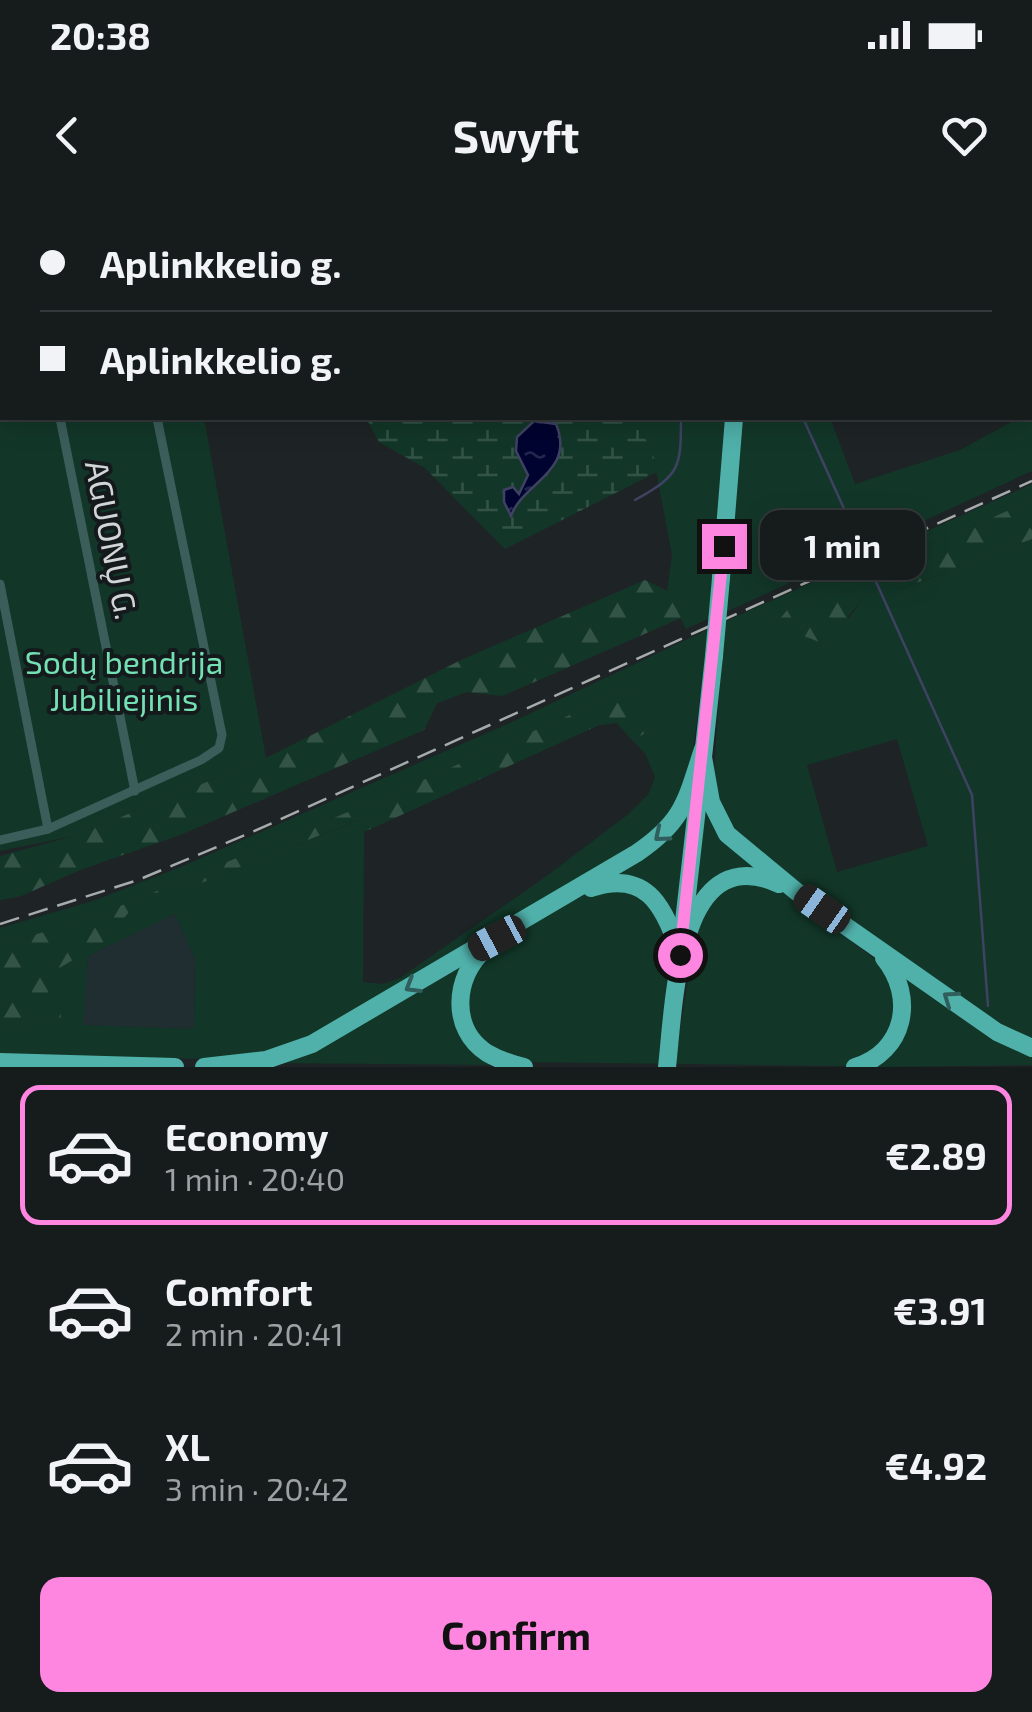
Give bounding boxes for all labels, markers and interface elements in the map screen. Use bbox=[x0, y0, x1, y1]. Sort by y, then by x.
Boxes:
text: 20:38 bbox=[50, 12, 151, 58]
icon: back bbox=[40, 108, 95, 163]
text: Swyft bbox=[453, 108, 579, 162]
icon: heart bbox=[937, 108, 992, 163]
text: Aplinkkelio g. bbox=[100, 240, 342, 286]
text: Aplinkkelio g. bbox=[100, 336, 342, 382]
street label: AGUONŲ G. bbox=[78, 457, 147, 622]
callout: 1 min bbox=[759, 511, 924, 581]
route end bbox=[702, 524, 747, 569]
text: 1 min bbox=[804, 526, 881, 564]
park label: Sodų bendrija Jubiliejinis bbox=[25, 642, 223, 718]
one-way arrow bbox=[654, 823, 672, 841]
car bbox=[789, 880, 855, 938]
car bbox=[463, 911, 531, 965]
route start bbox=[658, 933, 703, 978]
one-way arrow bbox=[405, 974, 423, 993]
one-way arrow bbox=[942, 992, 961, 1010]
icon: car bbox=[45, 1110, 135, 1200]
text: Economy bbox=[165, 1113, 329, 1159]
text: €2.89 bbox=[885, 1132, 987, 1178]
text: 1 min · 20:40 bbox=[165, 1159, 345, 1197]
icon: car bbox=[45, 1265, 135, 1355]
text: Comfort bbox=[165, 1268, 313, 1314]
text: €3.91 bbox=[893, 1287, 987, 1333]
text: 2 min · 20:41 bbox=[165, 1314, 344, 1352]
icon: car bbox=[45, 1420, 135, 1510]
text: XL bbox=[165, 1423, 210, 1469]
text: €4.92 bbox=[885, 1442, 987, 1488]
text: 3 min · 20:42 bbox=[165, 1469, 349, 1507]
button: Confirm bbox=[40, 1577, 992, 1692]

